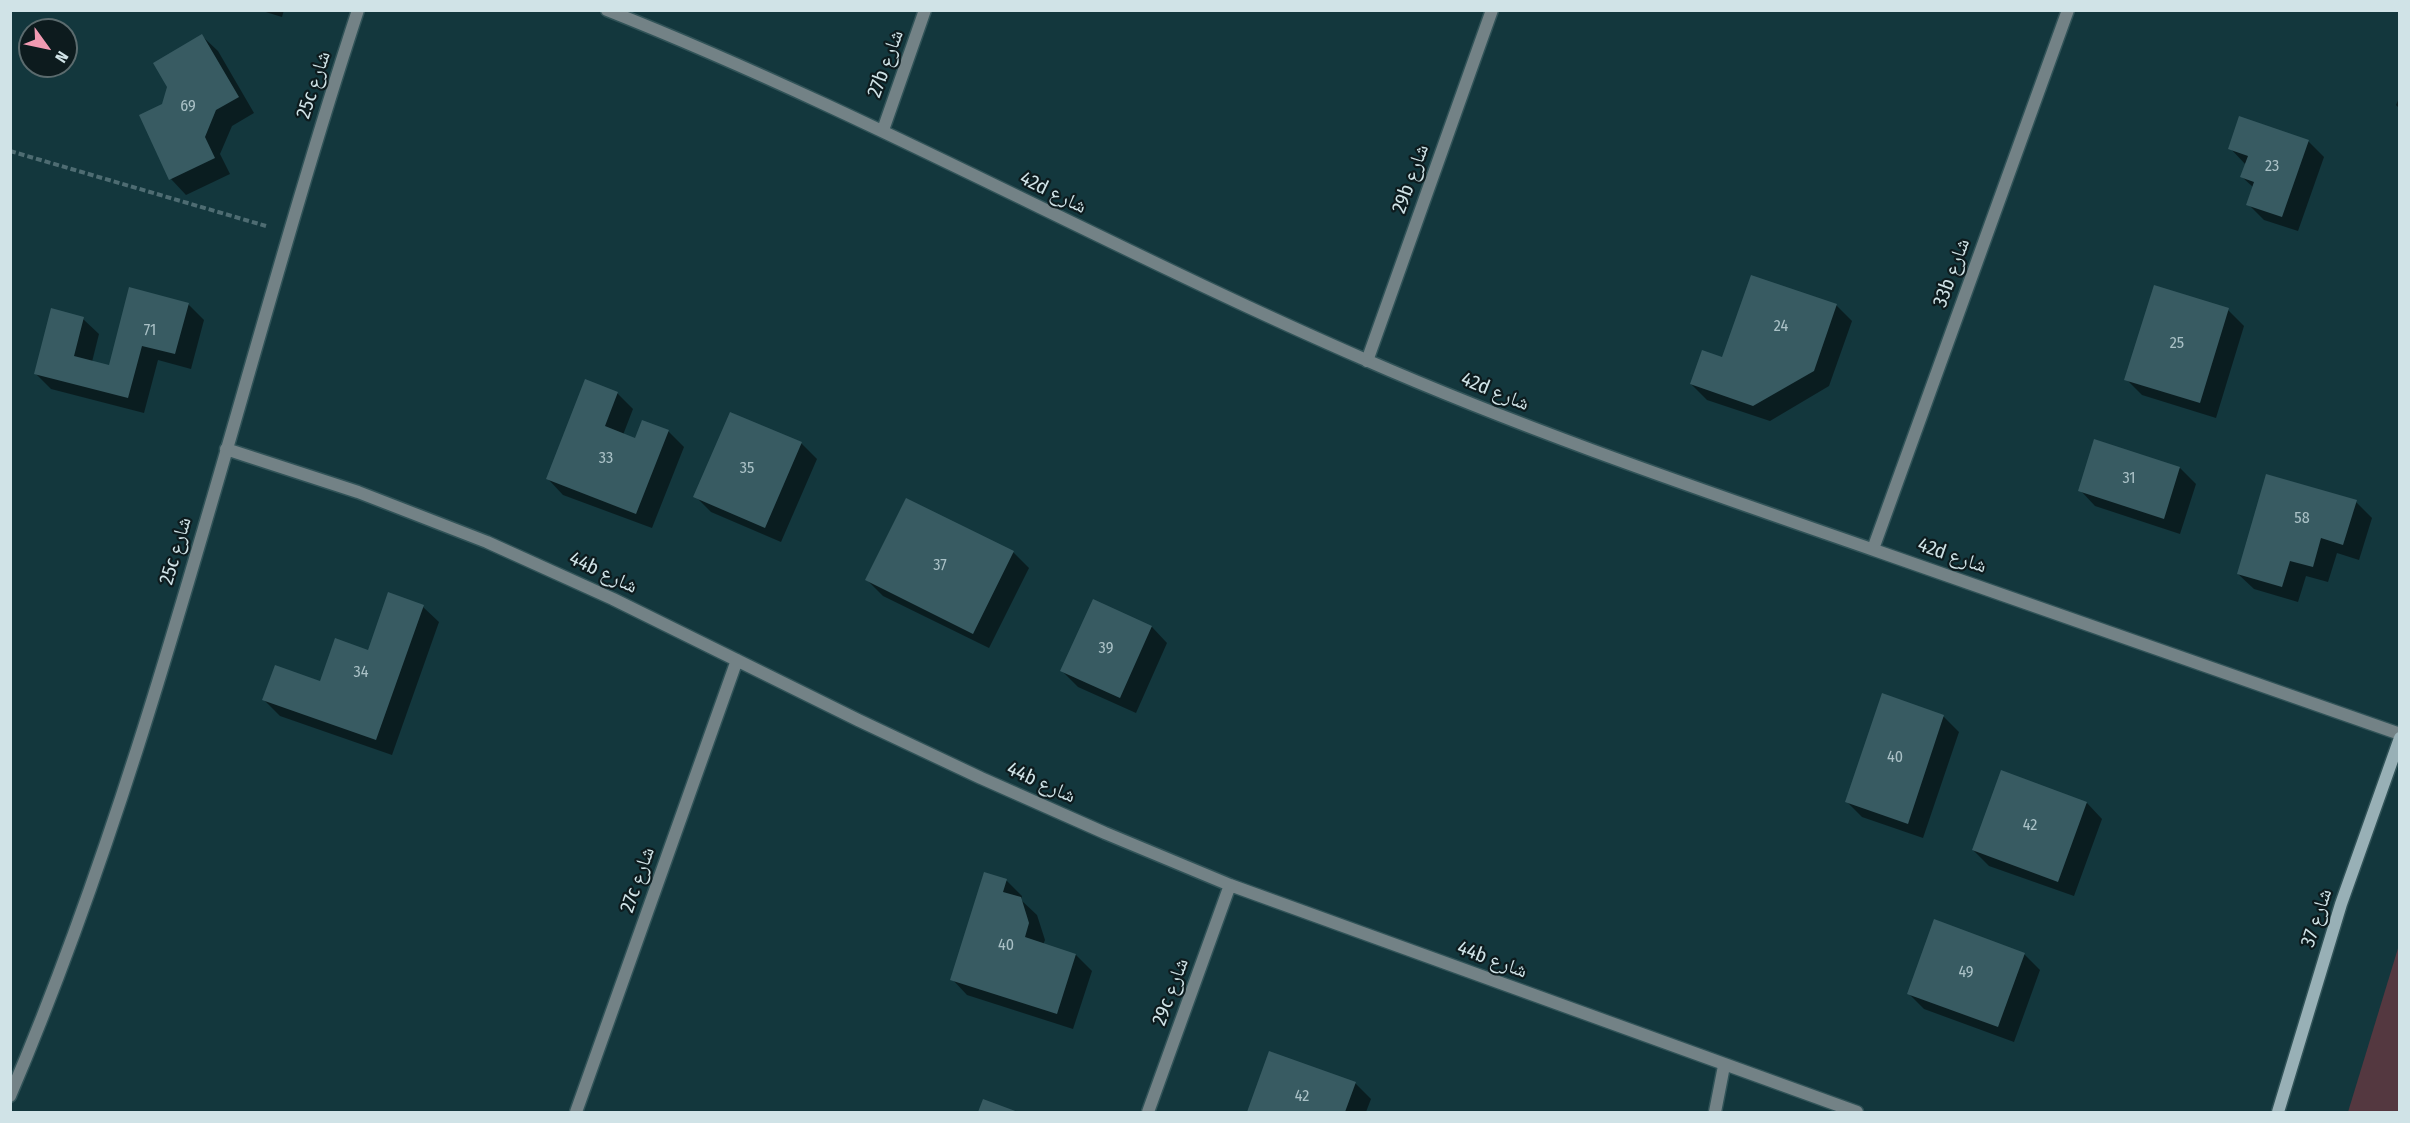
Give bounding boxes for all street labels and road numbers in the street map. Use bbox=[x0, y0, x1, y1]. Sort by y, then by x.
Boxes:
street label: 27b شارع bbox=[863, 27, 909, 101]
street label: 25c شارع bbox=[292, 48, 336, 122]
street label: 29b شارع bbox=[1387, 141, 1435, 217]
street label: 42d شارع bbox=[1016, 167, 1090, 219]
street label: 33b شارع bbox=[1929, 235, 1975, 311]
street label: 42d شارع bbox=[1457, 368, 1533, 416]
street label: 25c شارع bbox=[155, 514, 197, 588]
street label: 42d شارع bbox=[1914, 533, 1990, 579]
street label: 44b شارع bbox=[565, 547, 641, 599]
street label: 44b شارع bbox=[1003, 757, 1079, 809]
street label: 27c شارع bbox=[616, 844, 660, 916]
street label: شارع 37 bbox=[2296, 886, 2338, 950]
street label: 44b شارع bbox=[1454, 936, 1530, 984]
street label: 29c شارع bbox=[1148, 955, 1194, 1029]

